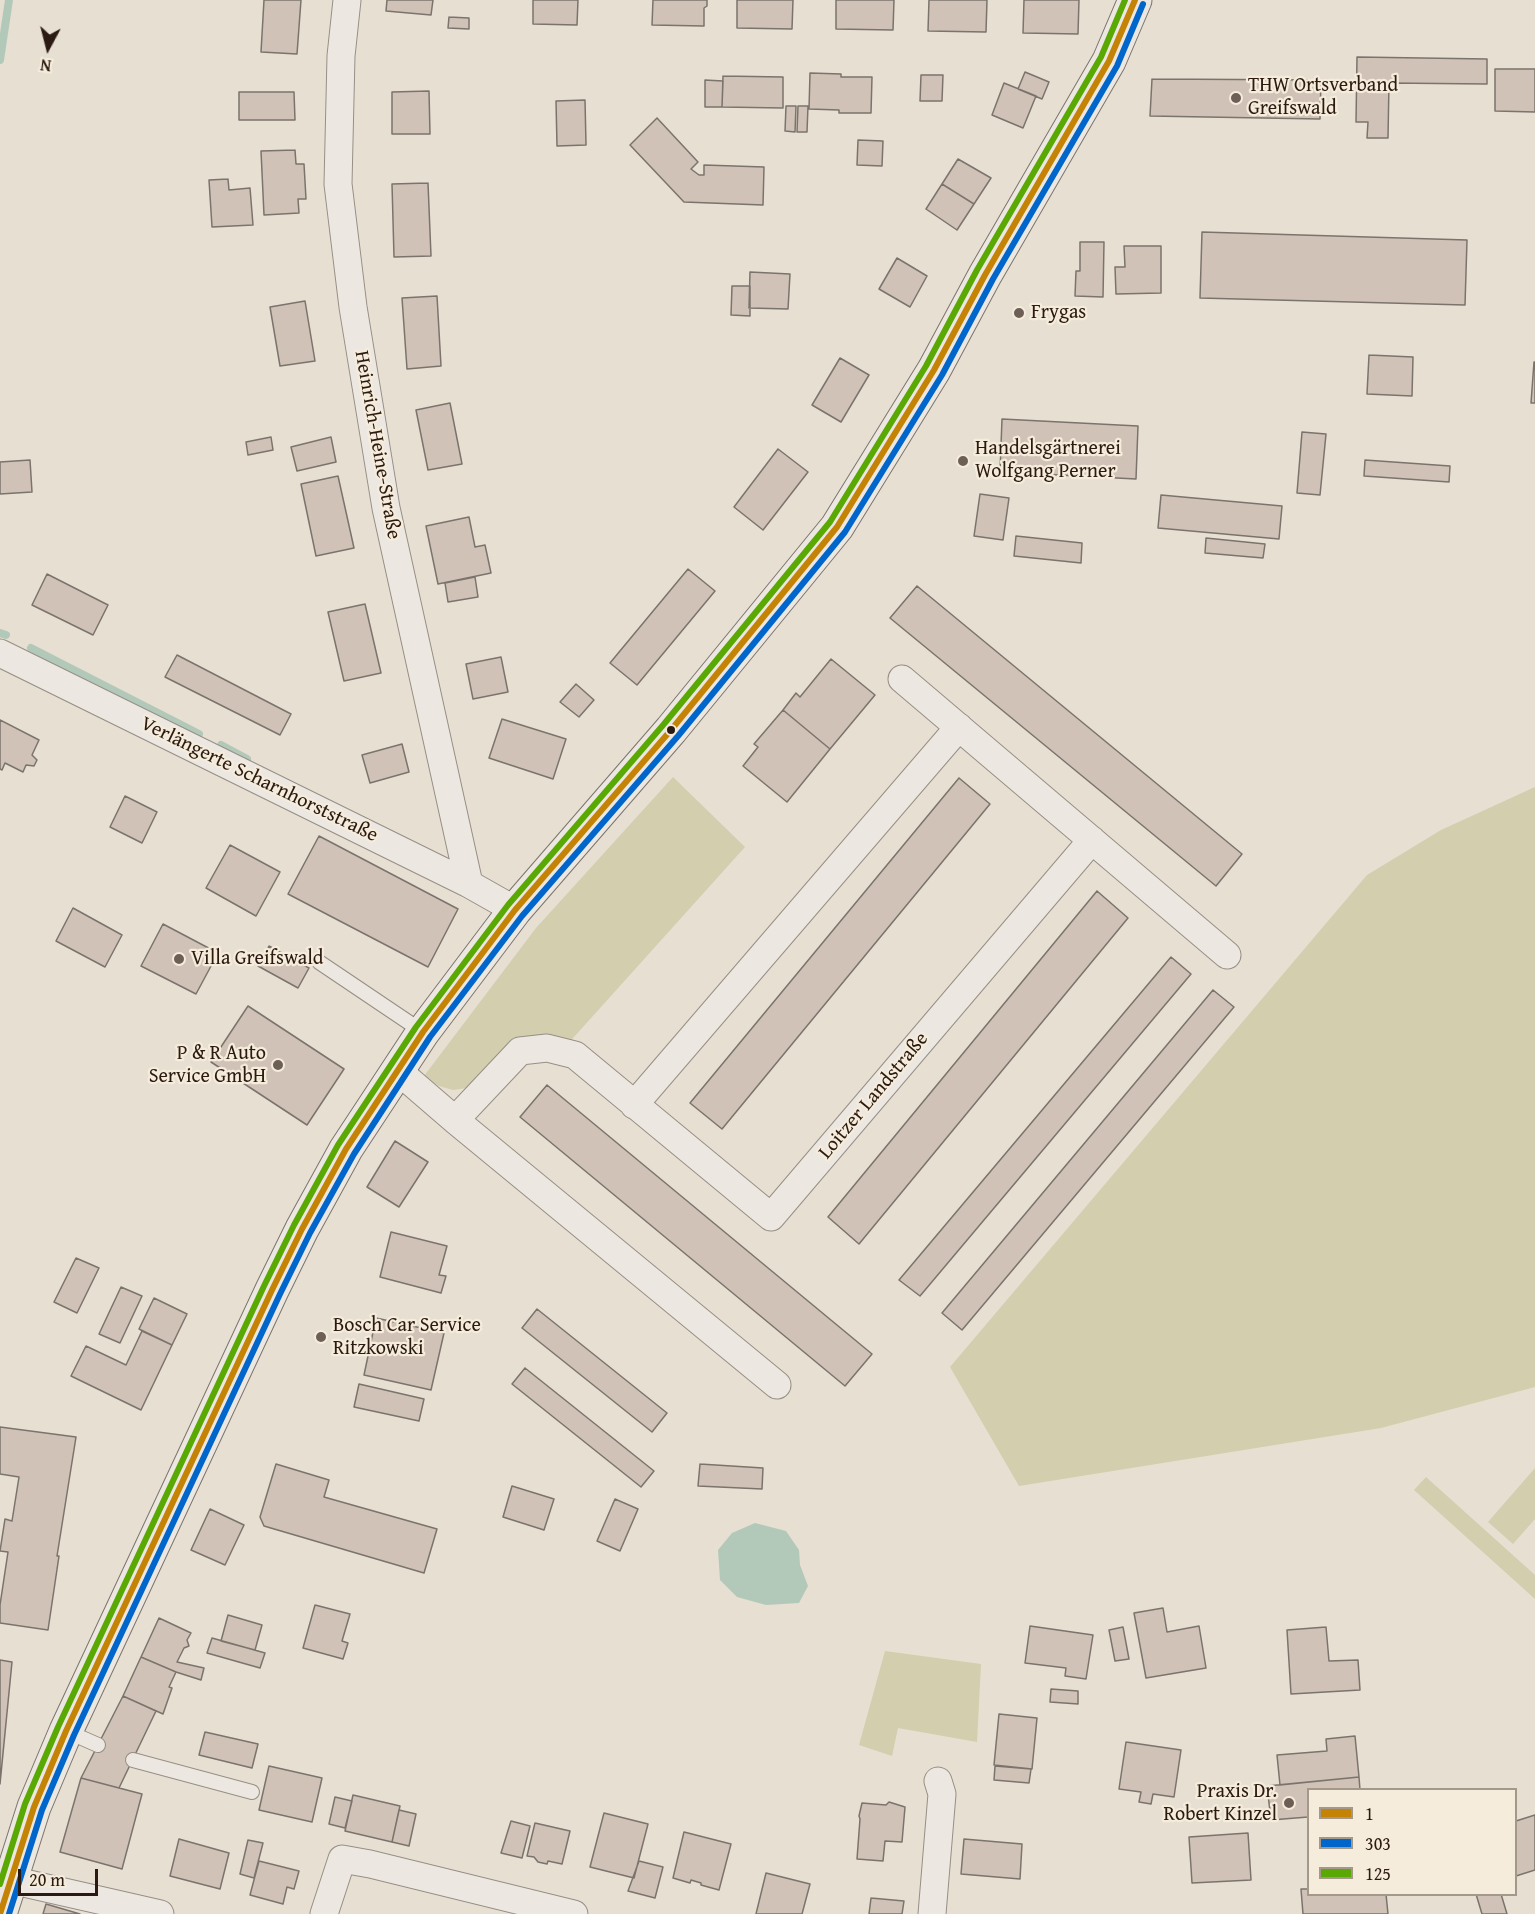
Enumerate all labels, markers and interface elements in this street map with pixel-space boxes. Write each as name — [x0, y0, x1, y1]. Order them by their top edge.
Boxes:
north arrow — [18, 18, 78, 78]
text: N — [39, 53, 53, 78]
place label: THW Ortsverband Greifswald — [1248, 74, 1398, 121]
marker: THW Ortsverband Greifswald — [1229, 91, 1243, 105]
place label: Frygas — [1031, 301, 1086, 325]
marker: Frygas — [1012, 306, 1026, 320]
street label: Heinrich-Heine-Straße — [349, 349, 405, 541]
place label: Handelsgärtnerei Wolfgang Perner — [975, 437, 1121, 484]
marker: Handelsgärtnerei Wolfgang Perner — [956, 454, 970, 468]
street label: Verlängerte Scharnhorststraße — [136, 712, 382, 848]
unlabelled marker — [665, 724, 677, 736]
place label: Villa Greifswald — [191, 947, 324, 971]
marker: Villa Greifswald — [172, 952, 186, 966]
street label: Loitzer Landstraße — [814, 1028, 934, 1164]
place label: P & R Auto Service GmbH — [149, 1042, 266, 1089]
marker: P & R Auto Service GmbH — [271, 1058, 285, 1072]
place label: Bosch Car Service Ritzkowski — [333, 1314, 481, 1361]
marker: Bosch Car Service Ritzkowski — [314, 1330, 328, 1344]
place label: Praxis Dr. Robert Kinzel — [1163, 1780, 1277, 1827]
legend — [1307, 1788, 1517, 1896]
marker: Praxis Dr. Robert Kinzel — [1282, 1796, 1296, 1810]
text: 1 — [1365, 1800, 1374, 1827]
text: 303 — [1365, 1830, 1391, 1857]
scale bar — [21, 1857, 100, 1895]
text: 125 — [1365, 1860, 1391, 1887]
text: 20 m — [29, 1866, 65, 1893]

